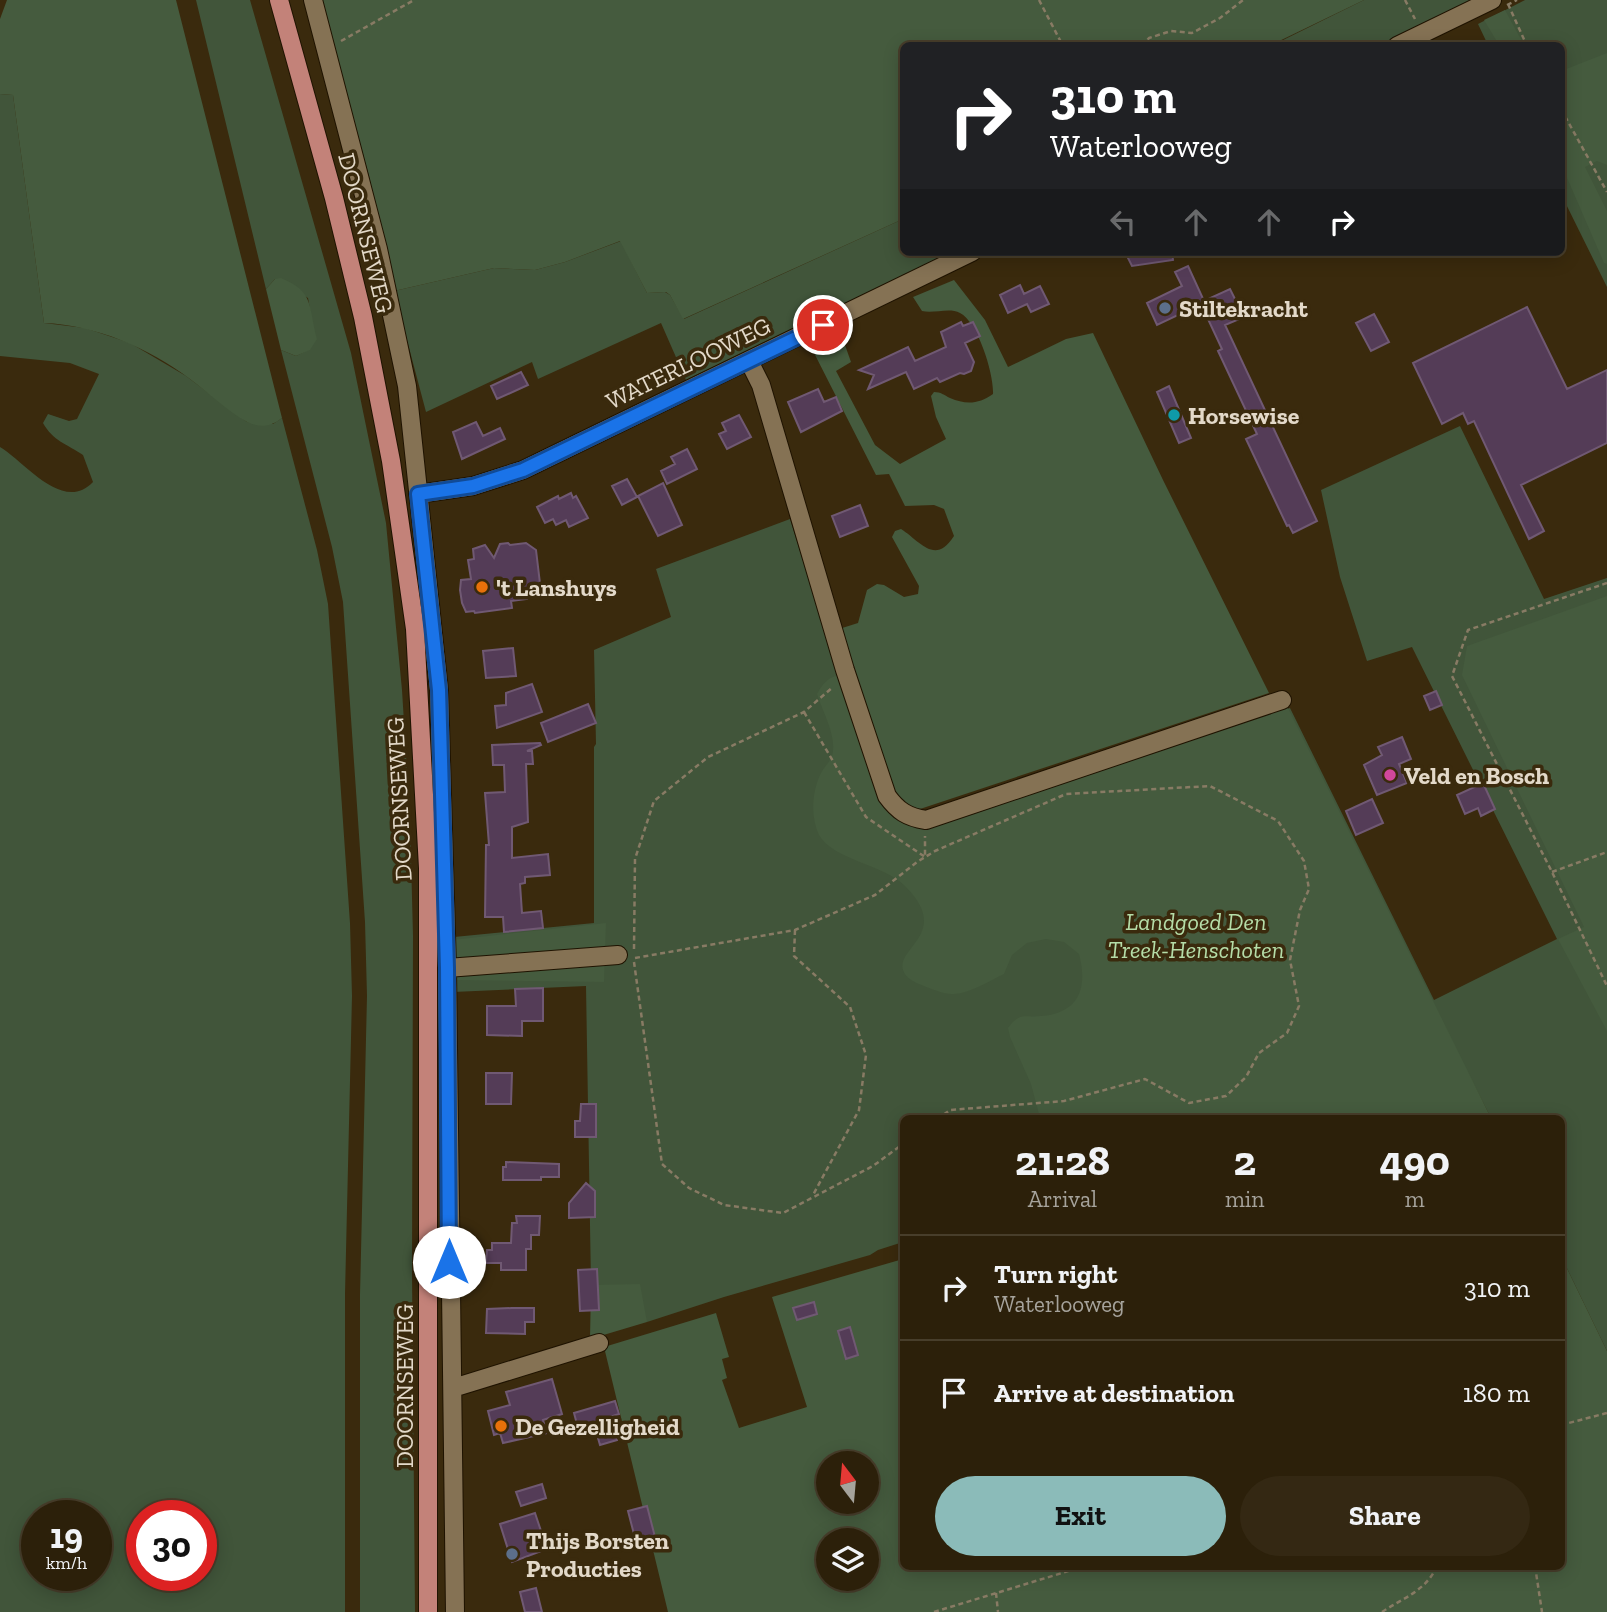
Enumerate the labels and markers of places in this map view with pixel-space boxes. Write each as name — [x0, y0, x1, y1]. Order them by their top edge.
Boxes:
place label: Stiltekracht — [1179, 294, 1308, 323]
pin — [793, 295, 853, 355]
marker: Stiltekracht — [1157, 300, 1173, 316]
place label: Horsewise — [1188, 401, 1300, 430]
marker: Horsewise — [1166, 407, 1182, 423]
place label: 't Lanshuys — [496, 573, 617, 602]
marker: 't Lanshuys — [474, 579, 490, 595]
place label: Veld en Bosch — [1404, 761, 1549, 790]
marker: Veld en Bosch — [1382, 767, 1398, 783]
place label: De Gezelligheid — [515, 1412, 680, 1441]
marker: De Gezelligheid — [493, 1418, 509, 1434]
place label: Thijs Borsten Producties — [526, 1526, 669, 1583]
marker: Thijs Borsten Producties — [504, 1546, 520, 1562]

